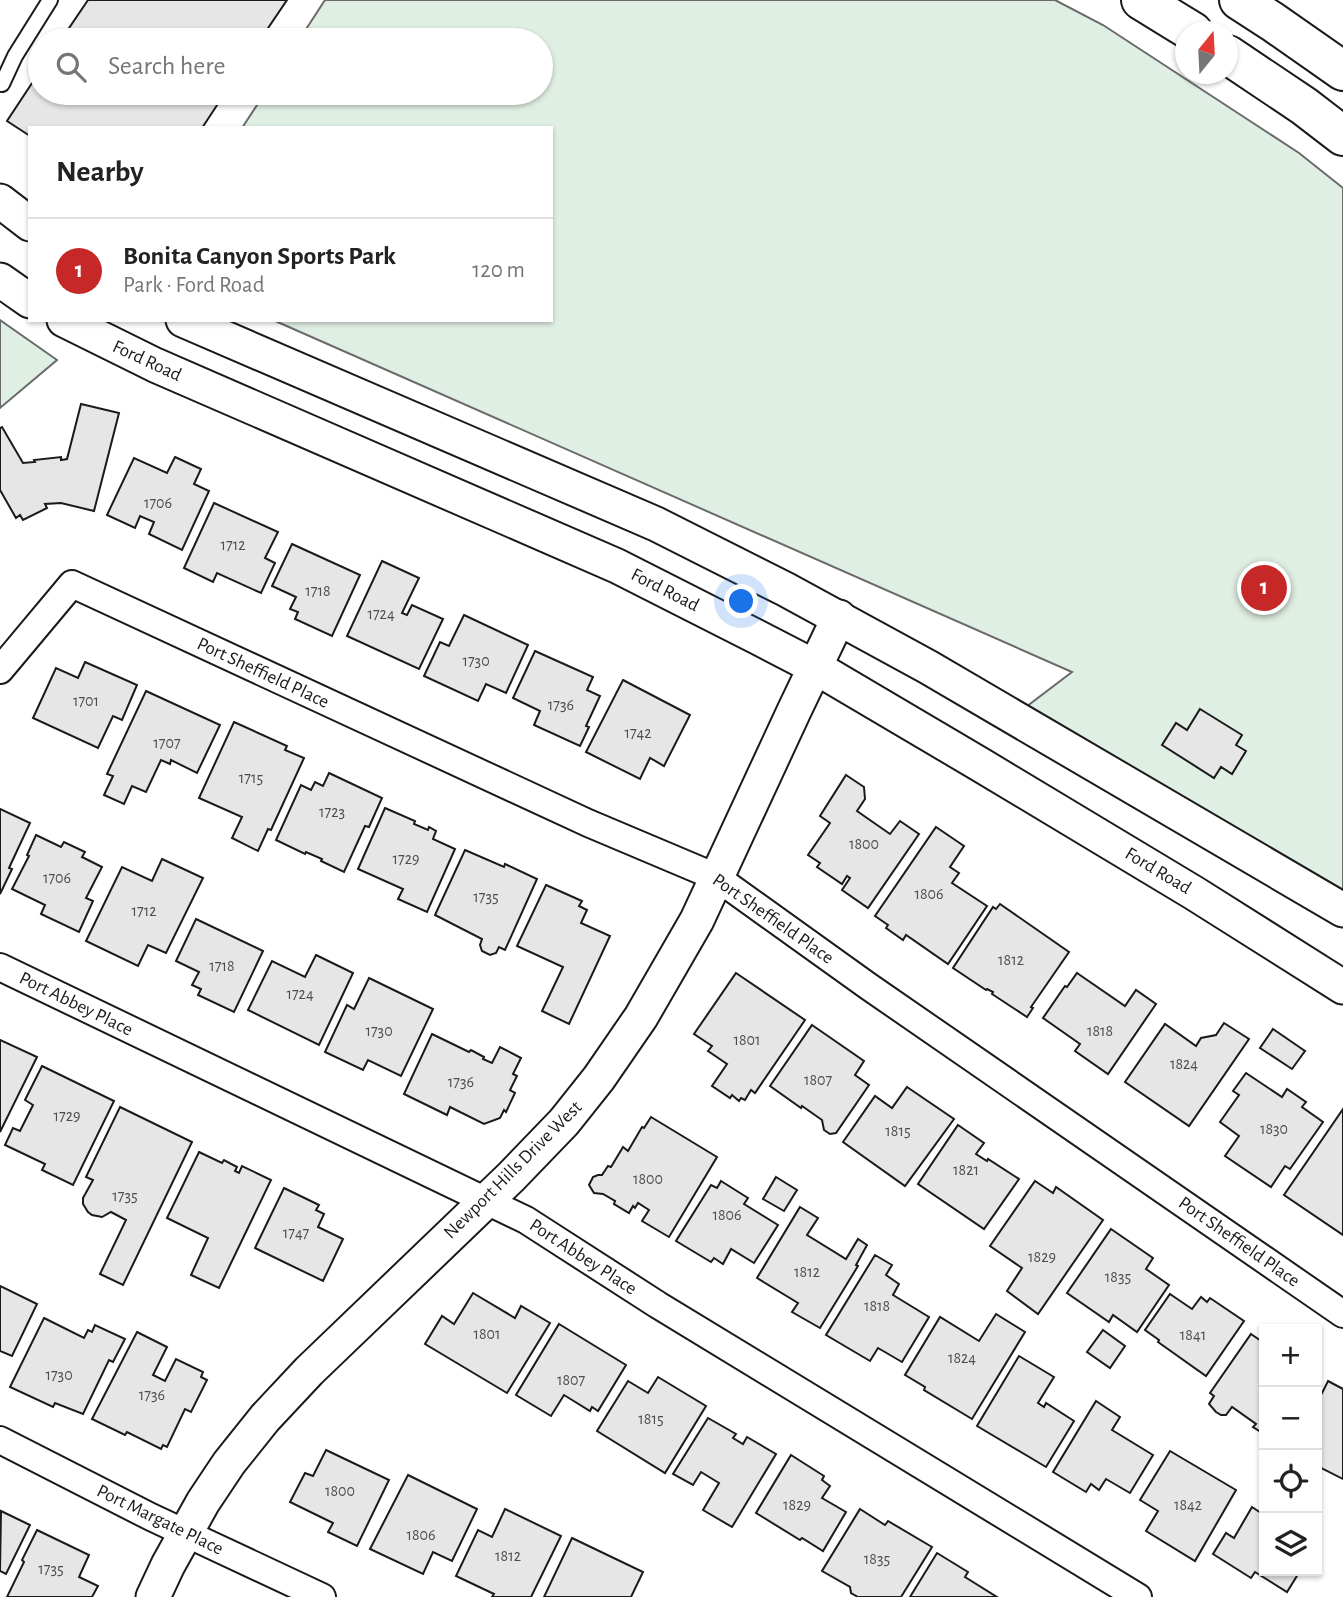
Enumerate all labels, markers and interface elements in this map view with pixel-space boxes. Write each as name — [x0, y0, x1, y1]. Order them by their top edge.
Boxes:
north arrow — [1175, 21, 1238, 84]
search box — [28, 28, 553, 105]
icon: search — [52, 48, 90, 86]
text: Search here — [108, 53, 226, 79]
text: Nearby — [56, 157, 144, 187]
text: Bonita Canyon Sports Park — [123, 243, 396, 269]
text: 1 — [75, 259, 83, 282]
text: 120 m — [472, 259, 525, 282]
text: Park · Ford Road — [123, 274, 265, 297]
street label: Ford Road — [110, 337, 185, 385]
house number: 1706 — [144, 495, 172, 511]
house number: 1712 — [221, 537, 245, 553]
pin: 1 — [1241, 562, 1287, 614]
street label: Ford Road — [628, 565, 702, 615]
house number: 1718 — [305, 583, 331, 599]
your location — [724, 584, 758, 618]
house number: 1724 — [367, 606, 395, 622]
street label: Port Sheffield Place — [194, 634, 332, 712]
house number: 1730 — [462, 653, 490, 669]
house number: 1701 — [73, 693, 99, 709]
house number: 1736 — [548, 697, 574, 713]
house number: 1742 — [624, 725, 652, 741]
house number: 1707 — [153, 735, 181, 751]
house number: 1715 — [239, 770, 263, 786]
house number: 1723 — [319, 804, 345, 820]
house number: 1800 — [849, 836, 879, 852]
street label: Ford Road — [1122, 844, 1195, 898]
house number: 1729 — [393, 851, 419, 867]
house number: 1706 — [43, 870, 71, 886]
street label: Port Sheffield Place — [709, 870, 837, 968]
house number: 1806 — [914, 886, 944, 902]
house number: 1735 — [473, 889, 499, 905]
house number: 1712 — [132, 903, 156, 919]
house number: 1812 — [998, 952, 1024, 968]
house number: 1718 — [209, 958, 235, 974]
street label: Port Abbey Place — [16, 968, 136, 1040]
house number: 1724 — [286, 986, 314, 1002]
house number: 1730 — [365, 1023, 393, 1039]
house number: 1818 — [1087, 1023, 1113, 1039]
house number: 1801 — [733, 1032, 761, 1048]
house number: 1824 — [1170, 1056, 1198, 1072]
house number: 1807 — [804, 1072, 832, 1088]
house number: 1736 — [448, 1074, 474, 1090]
street label: Newport Hills Drive West — [440, 1097, 586, 1243]
house number: 1729 — [54, 1108, 80, 1124]
house number: 1830 — [1260, 1121, 1288, 1137]
house number: 1815 — [885, 1123, 911, 1139]
house number: 1821 — [953, 1162, 979, 1178]
house number: 1800 — [633, 1171, 663, 1187]
house number: 1735 — [112, 1188, 138, 1204]
street label: Port Sheffield Place — [1175, 1193, 1303, 1291]
house number: 1806 — [712, 1207, 742, 1223]
street label: Port Abbey Place — [526, 1215, 640, 1299]
house number: 1747 — [283, 1225, 310, 1241]
house number: 1829 — [1028, 1249, 1056, 1265]
house number: 1812 — [794, 1264, 820, 1280]
house number: 1835 — [1105, 1269, 1131, 1285]
house number: 1818 — [864, 1298, 890, 1314]
map controls — [1259, 1324, 1322, 1576]
button: + — [1259, 1324, 1322, 1387]
house number: 1801 — [473, 1326, 501, 1342]
house number: 1841 — [1180, 1327, 1206, 1343]
house number: 1824 — [948, 1350, 976, 1366]
house number: 1730 — [45, 1367, 73, 1383]
house number: 1807 — [557, 1372, 585, 1388]
house number: 1736 — [139, 1387, 165, 1403]
button: − — [1259, 1387, 1322, 1450]
house number: 1815 — [638, 1411, 664, 1427]
button: locate — [1259, 1450, 1322, 1513]
street label: Port Margate Place — [94, 1481, 226, 1559]
house number: 1800 — [325, 1483, 355, 1499]
house number: 1829 — [783, 1497, 811, 1513]
house number: 1842 — [1174, 1497, 1202, 1513]
button: layers — [1259, 1513, 1322, 1576]
house number: 1806 — [406, 1527, 436, 1543]
house number: 1812 — [495, 1548, 521, 1564]
house number: 1835 — [864, 1551, 890, 1567]
house number: 1735 — [38, 1561, 64, 1577]

